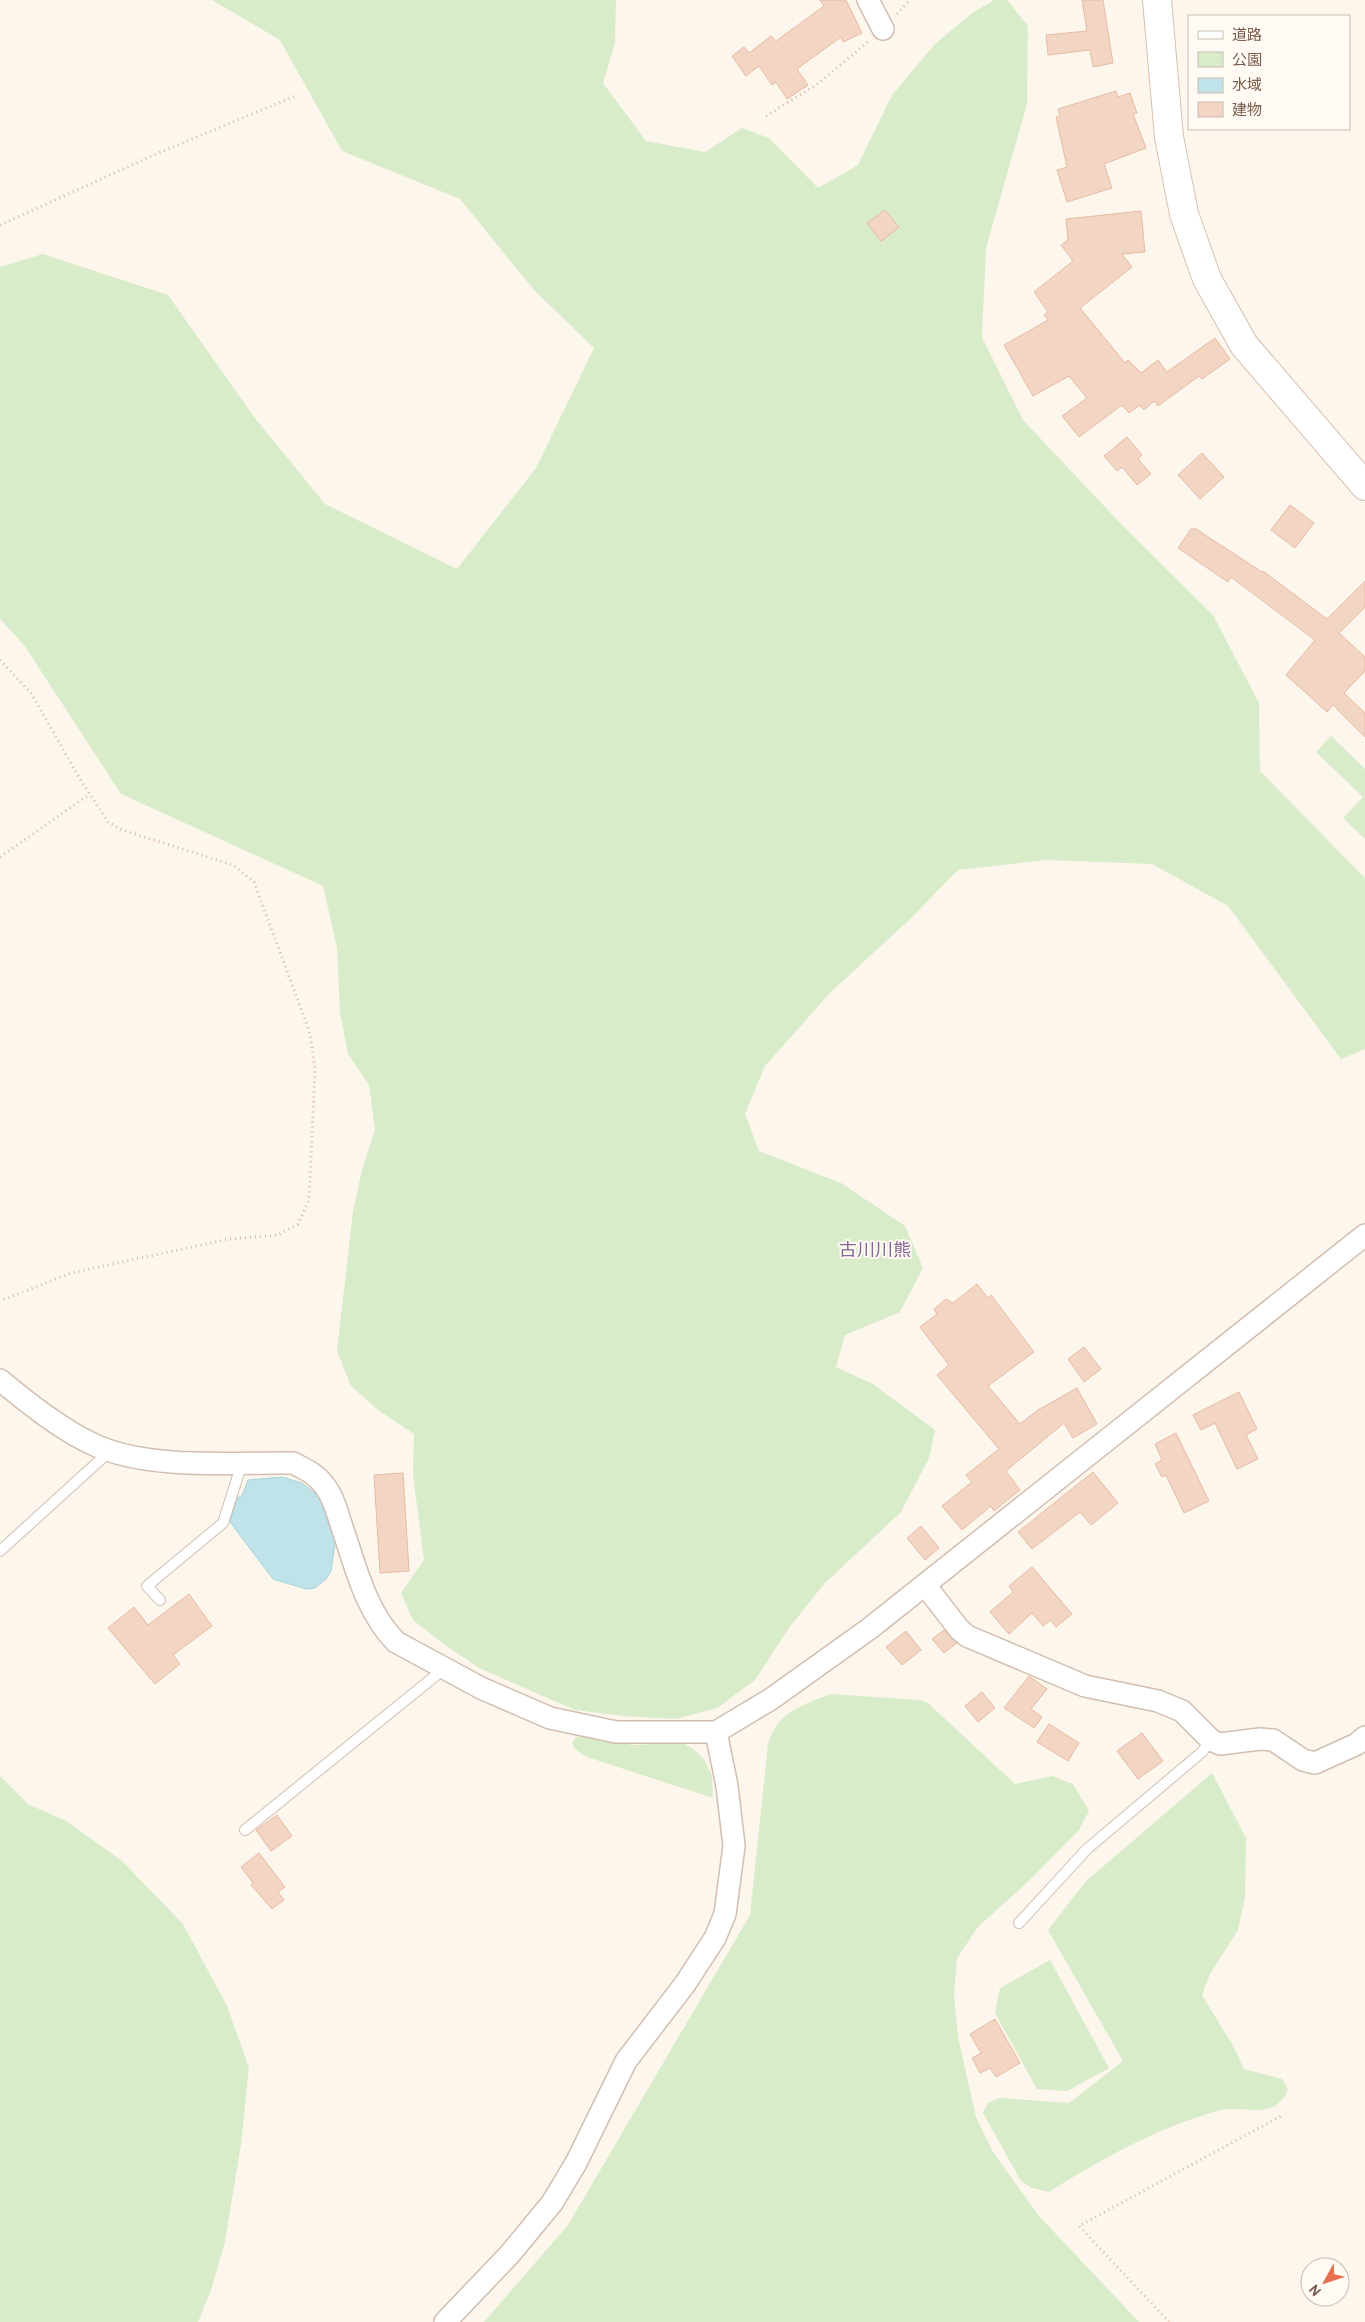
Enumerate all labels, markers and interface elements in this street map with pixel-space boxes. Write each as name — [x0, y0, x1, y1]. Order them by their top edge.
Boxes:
legend — [1188, 15, 1350, 130]
text: 道路 — [1232, 27, 1262, 46]
text: 公園 — [1232, 52, 1262, 71]
text: 水域 — [1232, 77, 1262, 96]
text: 建物 — [1232, 102, 1262, 121]
district label: 古川川熊 — [839, 1240, 911, 1263]
north arrow — [1300, 2257, 1350, 2307]
text: N — [1306, 2280, 1326, 2299]

